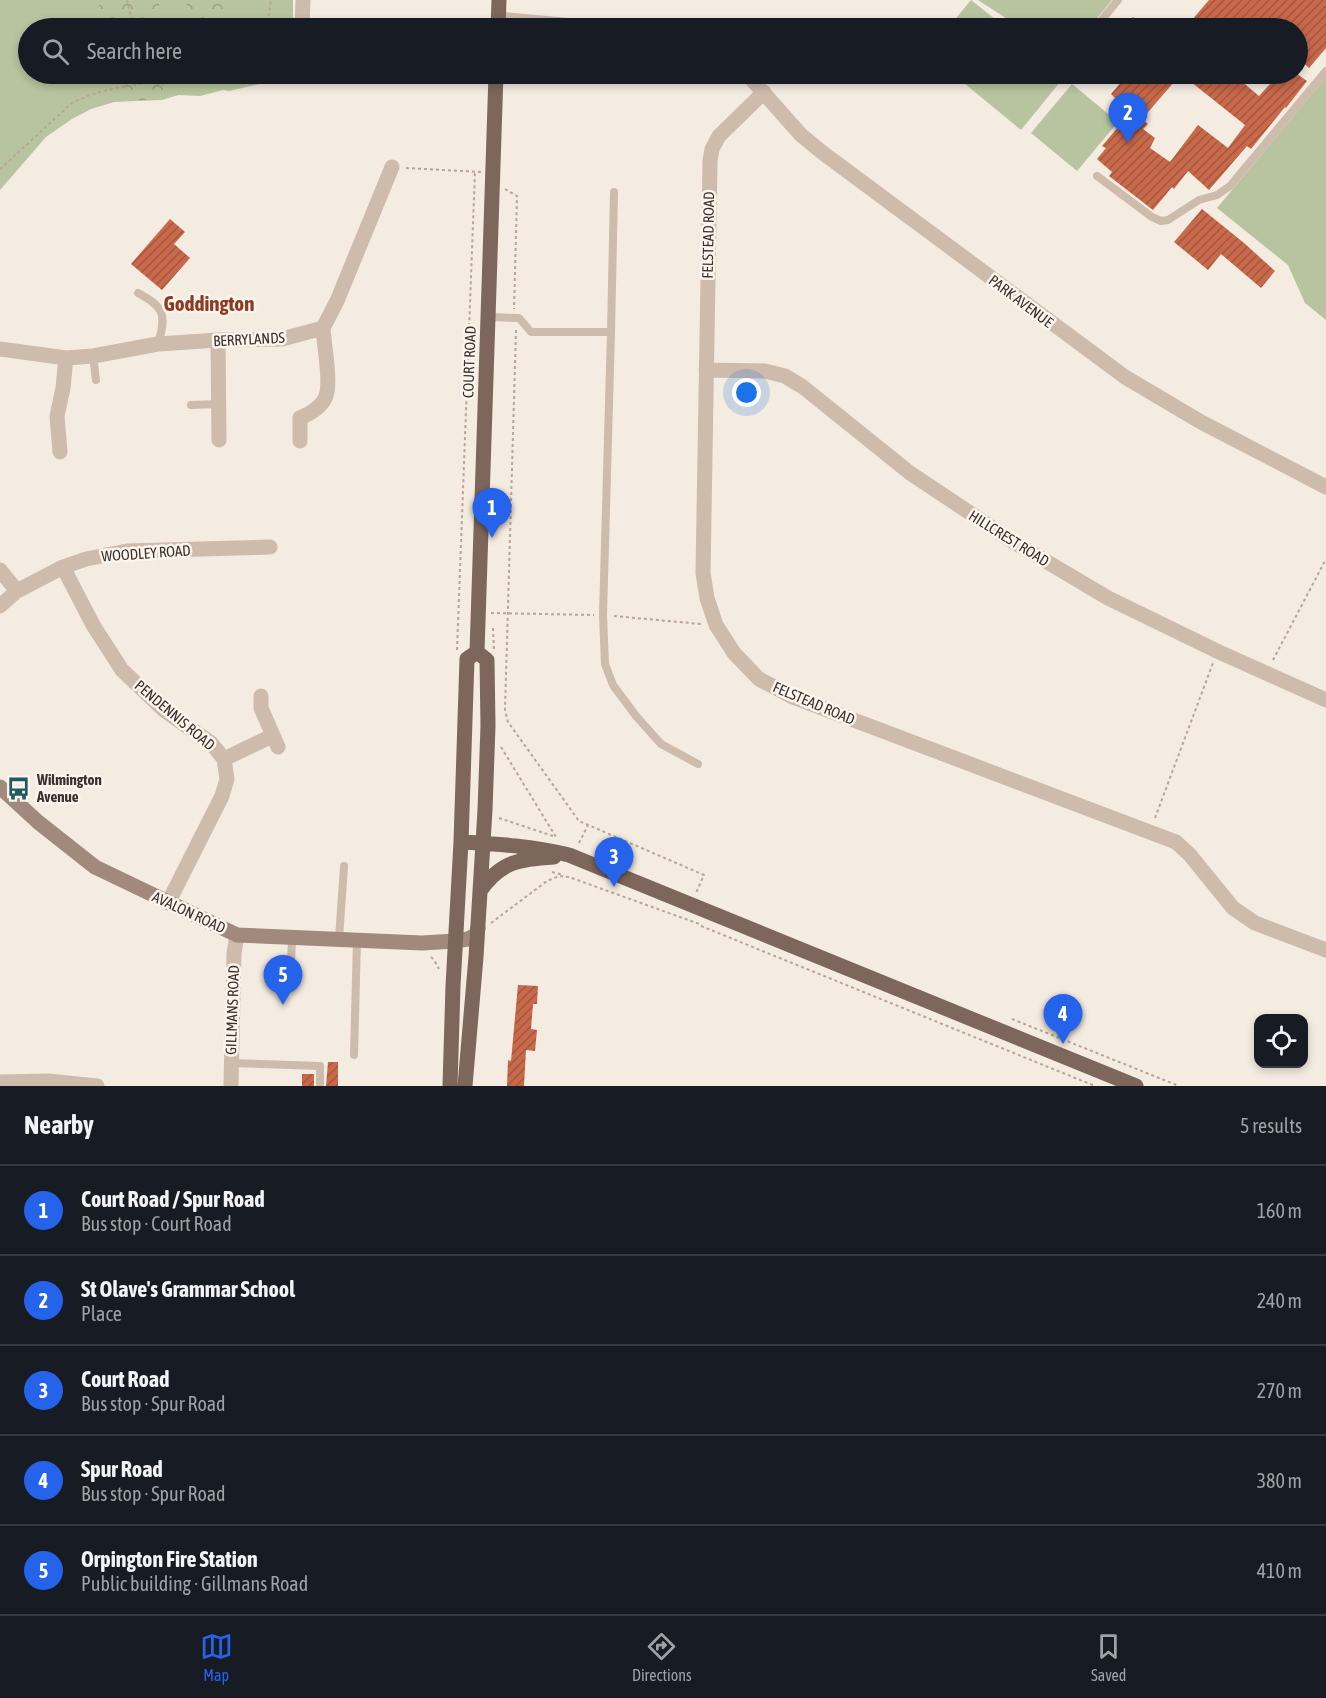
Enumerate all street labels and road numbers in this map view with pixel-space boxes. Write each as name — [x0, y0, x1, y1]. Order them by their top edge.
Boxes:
street label: FELSTEAD ROAD — [699, 191, 717, 279]
street label: PARK AVENUE — [986, 271, 1057, 331]
street label: COURT ROAD — [459, 326, 479, 398]
street label: BERRYLANDS — [213, 329, 285, 349]
street label: HILLCREST ROAD — [966, 507, 1052, 569]
street label: WOODLEY ROAD — [101, 541, 191, 565]
street label: PENDENNIS ROAD — [132, 677, 218, 753]
street label: FELSTEAD ROAD — [771, 678, 857, 728]
street label: AVALON ROAD — [150, 888, 228, 936]
street label: GILLMANS ROAD — [222, 965, 242, 1055]

